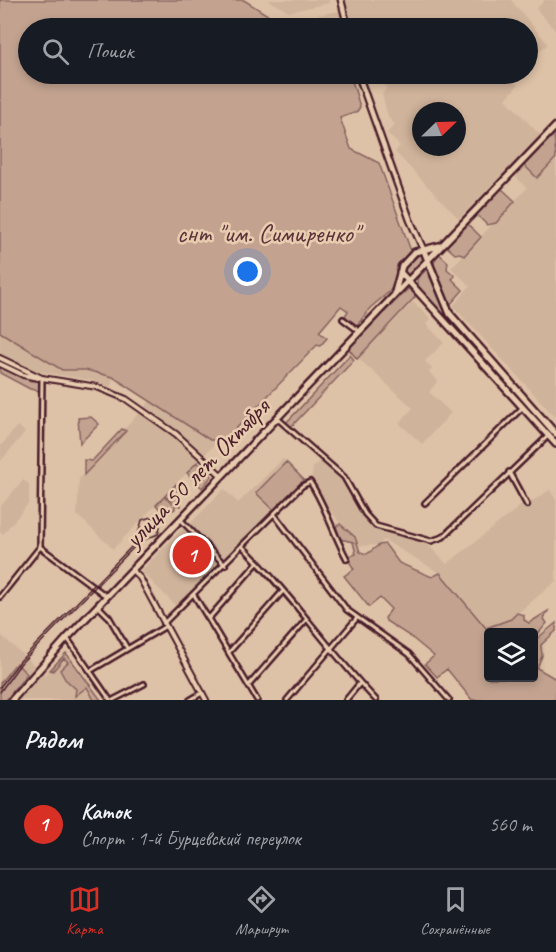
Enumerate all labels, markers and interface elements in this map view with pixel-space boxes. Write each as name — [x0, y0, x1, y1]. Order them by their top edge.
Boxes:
search box — [18, 18, 538, 84]
icon: search — [39, 35, 72, 68]
text: Поиск — [87, 37, 133, 65]
north arrow — [412, 102, 466, 156]
park label: снт "им. Симиренко" — [177, 217, 364, 250]
your location — [233, 257, 262, 286]
street label: улица 50 лет Октября — [116, 390, 278, 556]
pin: 1 — [172, 532, 212, 578]
map controls — [484, 628, 538, 682]
button: layers — [484, 628, 538, 682]
text: Рядом — [24, 723, 82, 756]
text: Каток — [81, 798, 130, 826]
text: 1 — [39, 812, 48, 837]
text: 560 m — [489, 812, 532, 837]
text: Спорт · 1-й Бурцевский переулок — [81, 826, 301, 851]
tab: Карта — [66, 883, 103, 939]
tab: Маршрут — [235, 883, 288, 939]
tab: Сохранённые — [420, 883, 490, 939]

